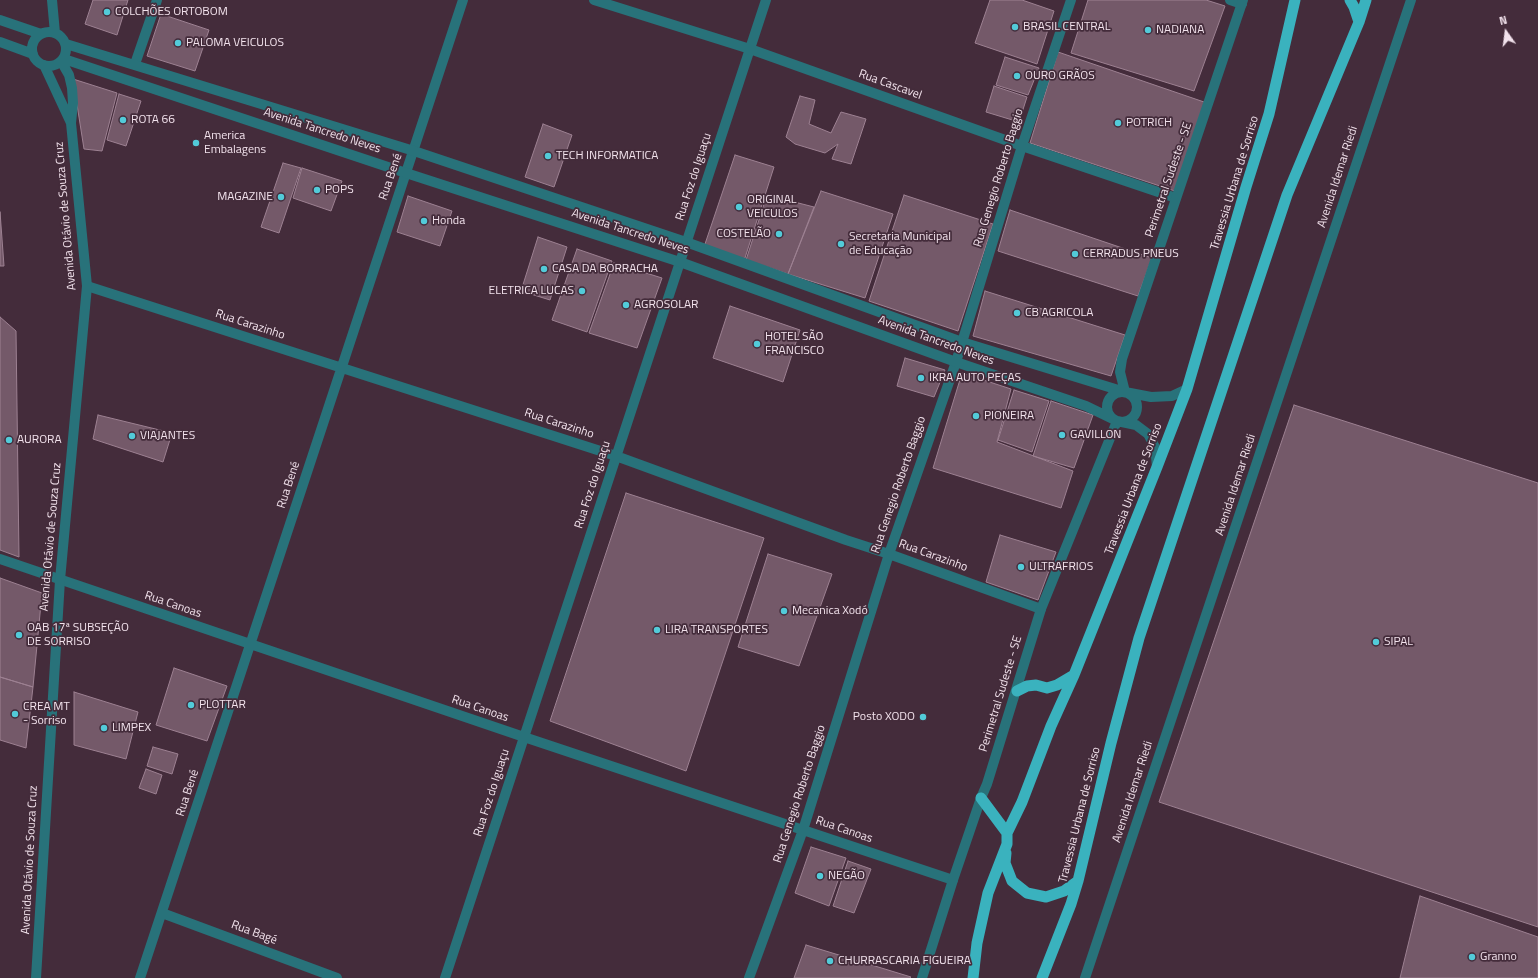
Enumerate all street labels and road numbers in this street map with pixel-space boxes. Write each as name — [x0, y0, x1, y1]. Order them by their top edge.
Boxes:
street label: Rua Cascavel — [856, 67, 924, 103]
street label: Avenida Tancredo Neves — [262, 105, 382, 157]
street label: Rua Genegio Roberto Baggio — [971, 107, 1027, 249]
street label: Travessia Urbana de Sorriso — [1208, 114, 1262, 252]
street label: Perimetral Sudeste - SE — [1143, 121, 1195, 239]
street label: Avenida Idemar Riedi — [1315, 124, 1361, 230]
street label: Rua Foz do Iguaçu — [673, 131, 715, 223]
street label: Avenida Otávio de Souza Cruz — [52, 141, 80, 291]
street label: Rua Bené — [376, 152, 406, 202]
street label: Avenida Tancredo Neves — [570, 206, 690, 258]
street label: Rua Carazinho — [213, 307, 287, 343]
street label: Avenida Tancredo Neves — [876, 313, 996, 369]
street label: Rua Carazinho — [522, 406, 596, 442]
street label: Rua Genegio Roberto Baggio — [869, 415, 929, 555]
street label: Travessia Urbana de Sorriso — [1102, 421, 1166, 557]
street label: Avenida Idemar Riedi — [1213, 432, 1259, 538]
street label: Rua Foz do Iguaçu — [572, 439, 614, 531]
street label: Rua Bené — [275, 460, 303, 510]
street label: Avenida Otávio de Souza Cruz — [37, 462, 65, 612]
street label: Rua Carazinho — [897, 537, 969, 575]
street label: Rua Canoas — [143, 589, 203, 621]
street label: Perimetral Sudeste - SE — [976, 634, 1026, 754]
street label: Rua Canoas — [450, 693, 510, 725]
street label: Rua Genegio Roberto Baggio — [771, 723, 829, 865]
street label: Avenida Idemar Riedi — [1110, 739, 1156, 845]
street label: Travessia Urbana de Sorriso — [1056, 746, 1104, 884]
street label: Rua Foz do Iguaçu — [471, 747, 513, 839]
street label: Rua Bené — [174, 768, 202, 818]
street label: Avenida Otávio de Souza Cruz — [19, 785, 41, 935]
street label: Rua Canoas — [814, 814, 874, 846]
street label: Rua Bagé — [229, 918, 279, 948]

